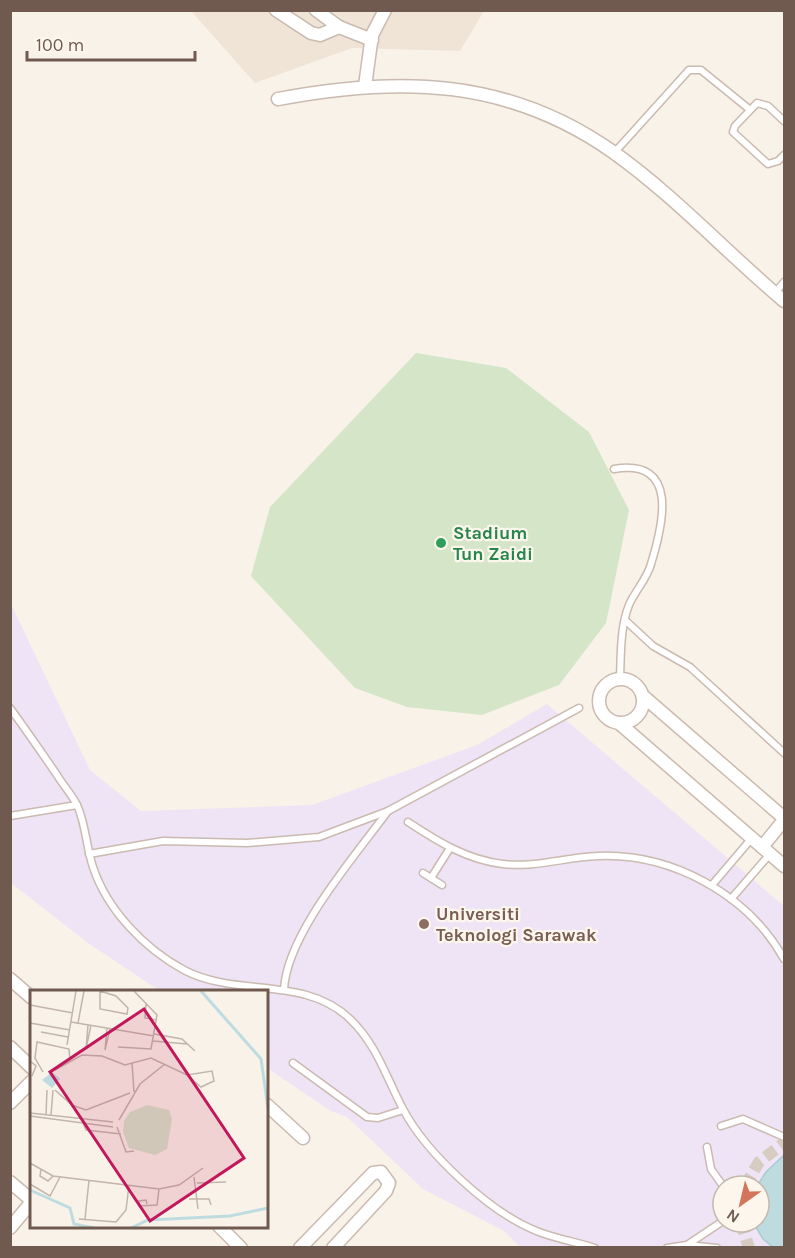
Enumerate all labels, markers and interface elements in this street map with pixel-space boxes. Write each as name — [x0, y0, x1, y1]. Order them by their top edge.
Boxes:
scale bar — [27, 24, 195, 62]
text: 100 m — [36, 34, 84, 56]
place label: Stadium Tun Zaidi — [453, 522, 533, 565]
marker: Stadium Tun Zaidi — [434, 536, 448, 550]
place label: Universiti Teknologi Sarawak — [436, 903, 597, 946]
marker: Universiti Teknologi Sarawak — [417, 917, 431, 931]
inset map — [30, 990, 268, 1228]
north arrow — [711, 1174, 771, 1234]
text: N — [723, 1205, 743, 1227]

